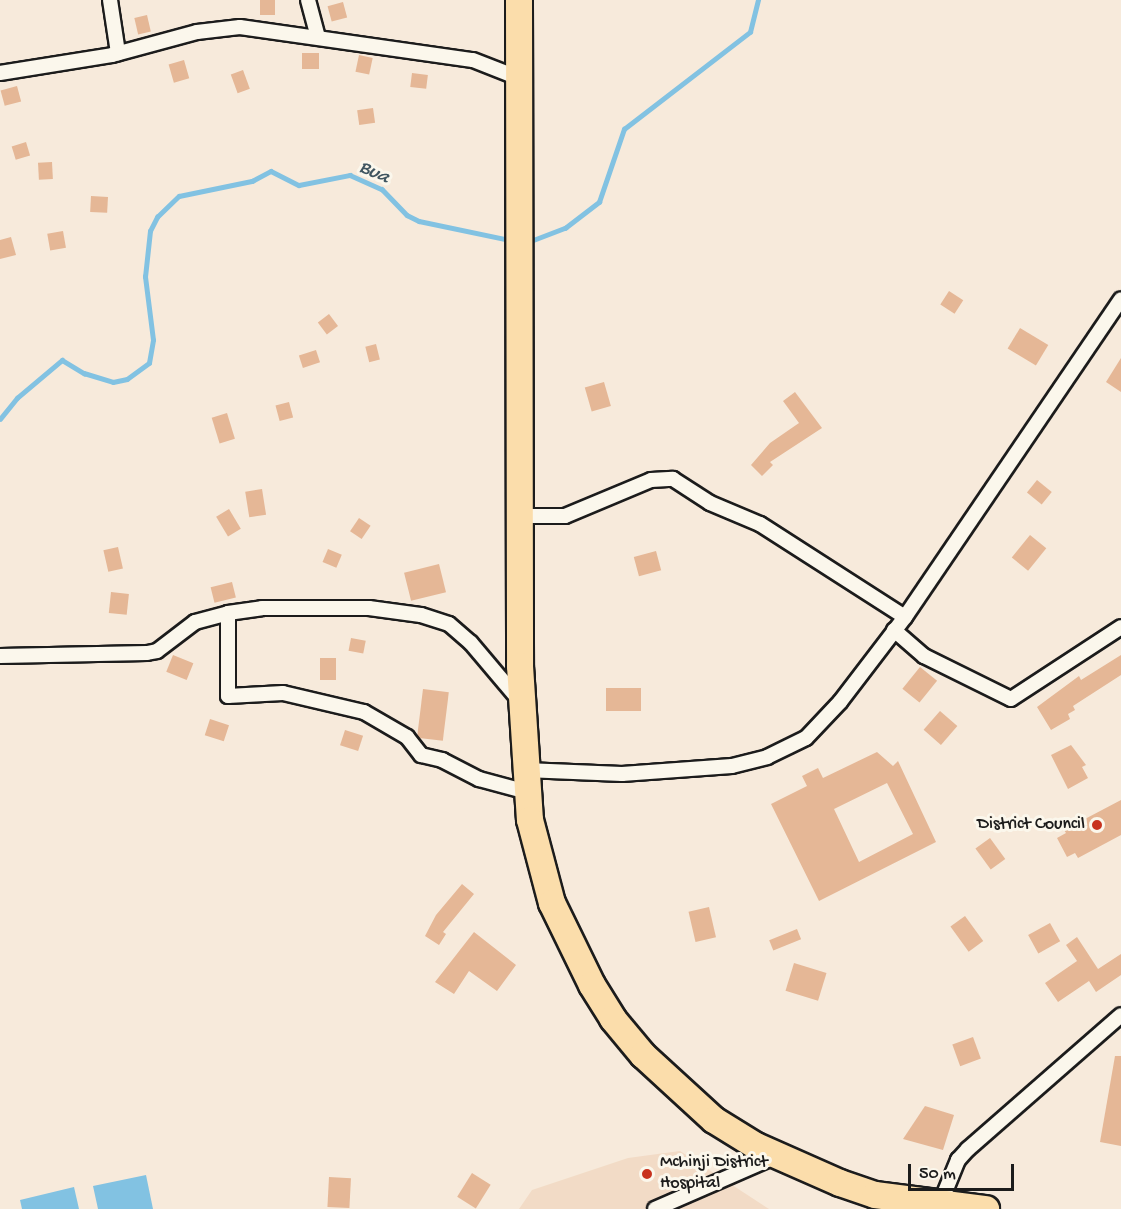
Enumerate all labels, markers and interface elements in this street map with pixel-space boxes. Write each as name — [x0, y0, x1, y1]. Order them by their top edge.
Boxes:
water label: Bua — [355, 156, 393, 190]
place label: District Council — [977, 814, 1085, 836]
marker: District Council — [1090, 818, 1104, 832]
scale bar — [911, 1152, 1018, 1190]
place label: Mchinji District Hospital — [660, 1153, 767, 1196]
text: 50 m — [919, 1164, 956, 1185]
marker: Mchinji District Hospital — [638, 1165, 656, 1183]

